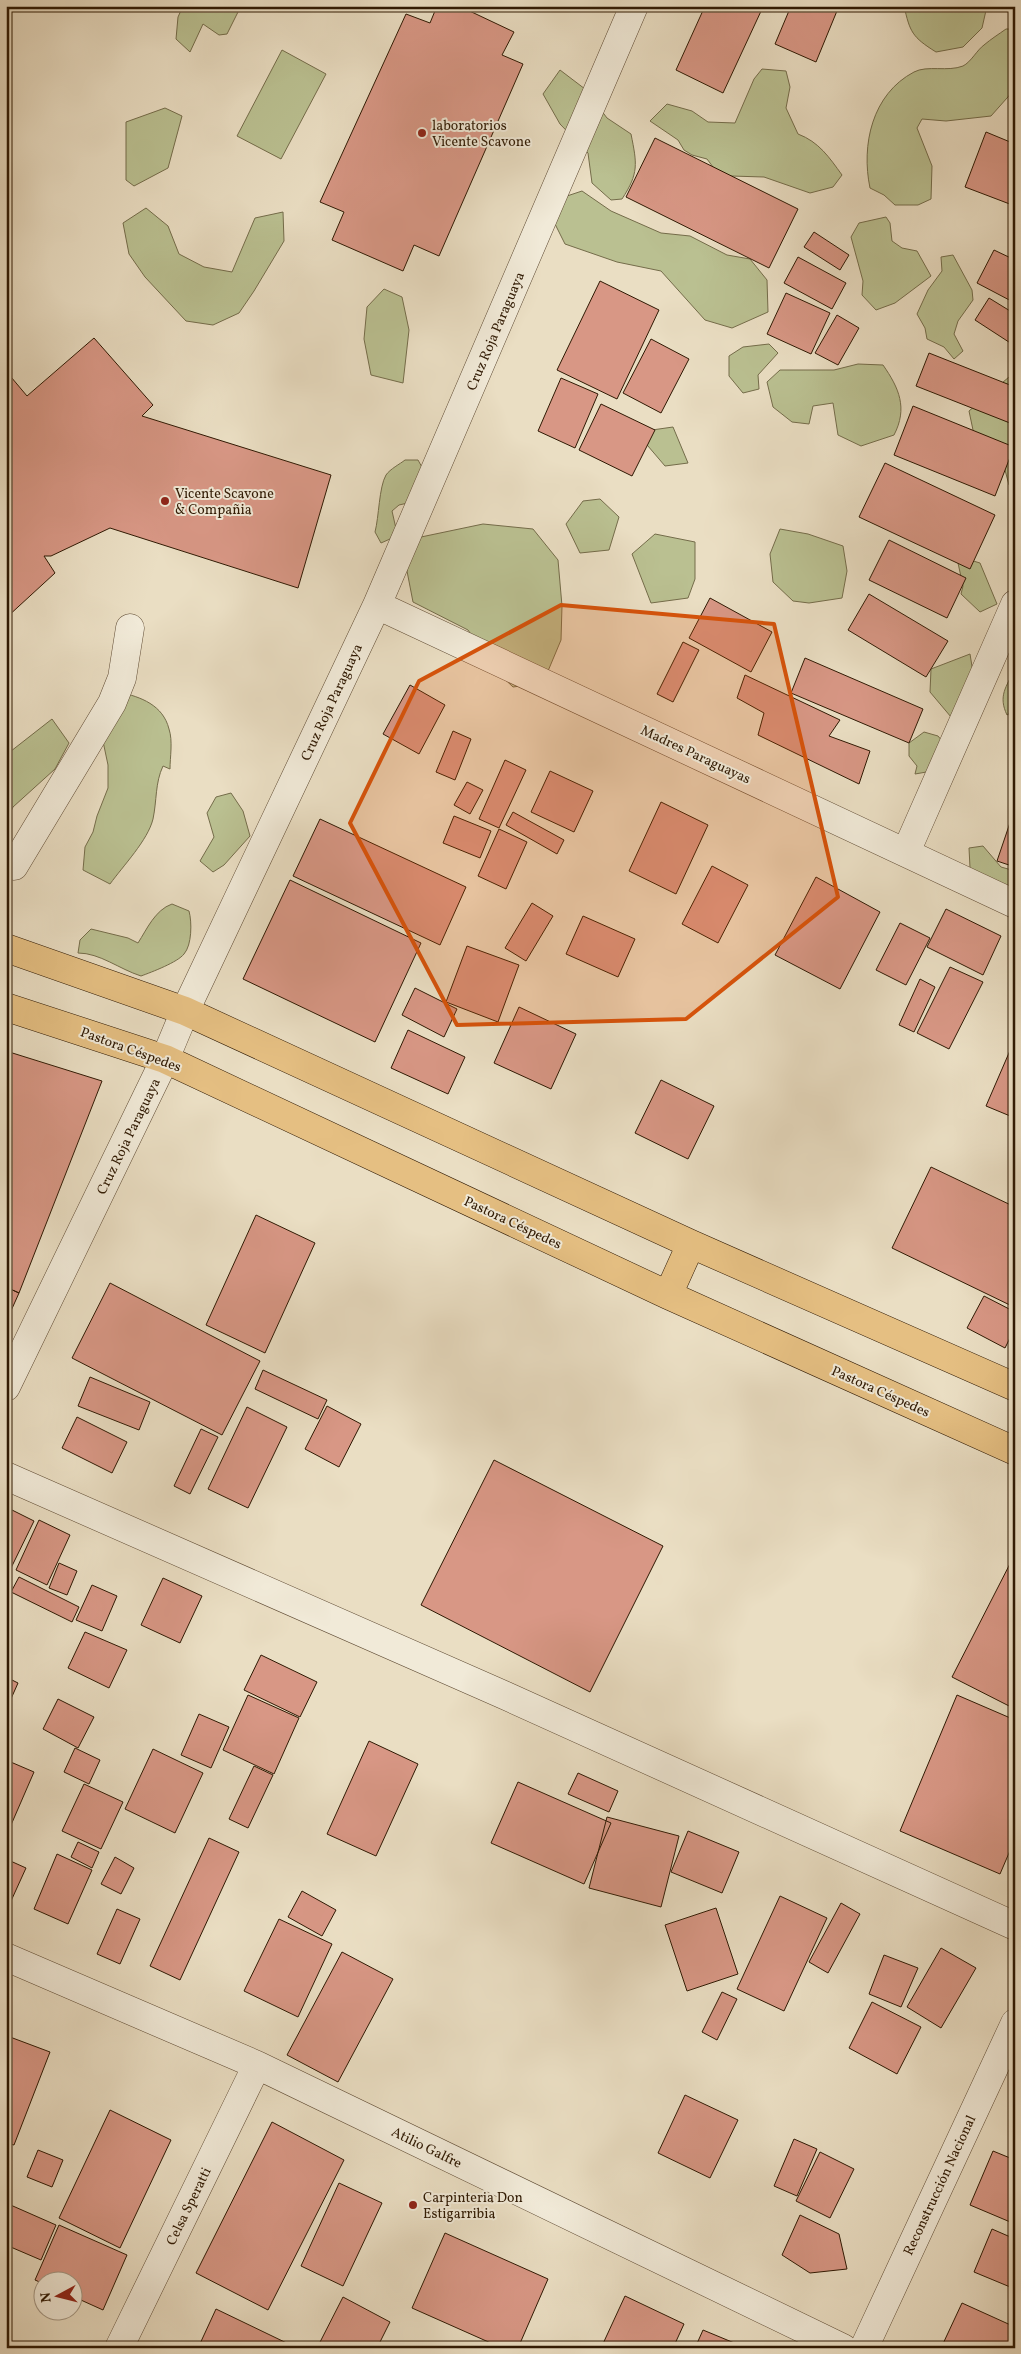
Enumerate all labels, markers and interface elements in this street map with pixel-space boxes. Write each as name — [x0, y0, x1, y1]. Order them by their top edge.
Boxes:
place label: laboratorios Vicente Scavone — [432, 117, 531, 152]
marker: laboratorios Vicente Scavone — [416, 127, 428, 139]
street label: Cruz Roja Paraguaya — [463, 269, 530, 394]
place label: Vicente Scavone & Compañia — [175, 485, 274, 520]
marker: Vicente Scavone & Compañia — [159, 495, 171, 507]
street label: Cruz Roja Paraguaya — [297, 641, 368, 764]
street label: Madres Paraguayas — [637, 722, 753, 789]
street label: Pastora Céspedes — [77, 1023, 184, 1077]
street label: Cruz Roja Paraguaya — [93, 1075, 166, 1198]
street label: Pastora Céspedes — [460, 1192, 564, 1254]
street label: Pastora Céspedes — [828, 1362, 933, 1423]
street label: Reconstrucción Nacional — [899, 2112, 981, 2259]
street label: Atilio Galfre — [388, 2123, 465, 2174]
street label: Celsa Speratti — [162, 2164, 216, 2249]
place label: Carpinteria Don Estigarribia — [423, 2189, 523, 2224]
marker: Carpinteria Don Estigarribia — [407, 2199, 419, 2211]
north arrow — [32, 2272, 82, 2322]
text: N — [37, 2291, 57, 2304]

